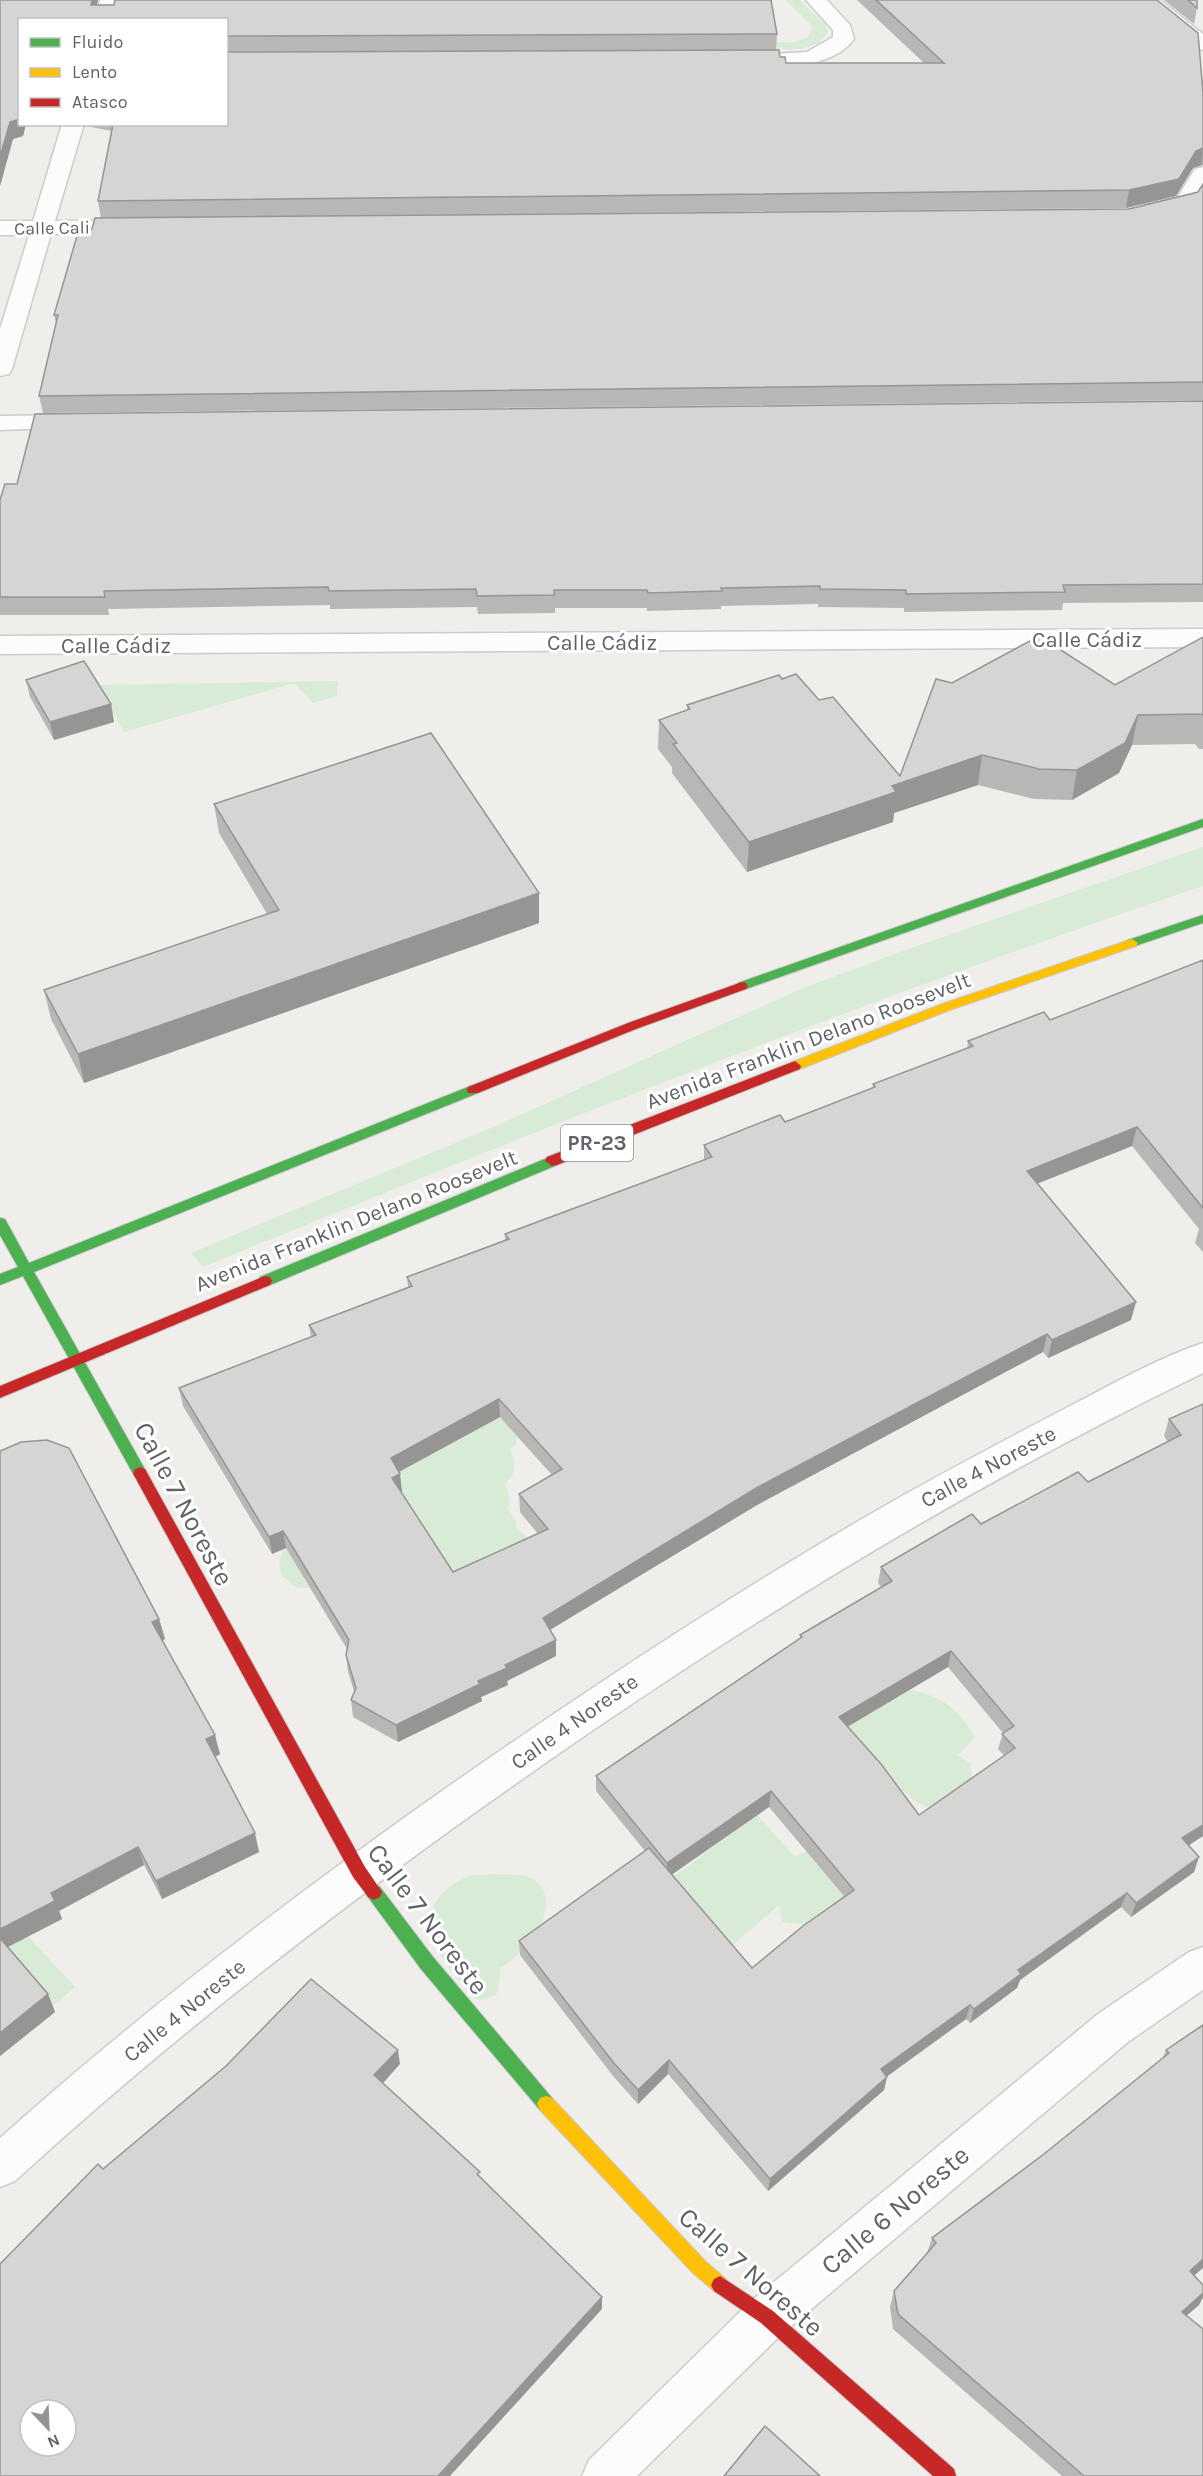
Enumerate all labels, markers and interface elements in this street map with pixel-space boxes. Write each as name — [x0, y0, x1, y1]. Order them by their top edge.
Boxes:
legend — [18, 18, 228, 126]
text: Fluido — [72, 31, 123, 53]
text: Lento — [72, 61, 117, 83]
text: Atasco — [72, 91, 128, 113]
street label: Calle Cali — [14, 216, 90, 240]
street label: Calle Cádiz — [1032, 627, 1142, 653]
street label: Calle Cádiz — [547, 630, 657, 656]
street label: Calle Cádiz — [61, 633, 171, 659]
street label: Avenida Franklin Delano Roosevelt — [643, 967, 974, 1115]
road number: PR-23 — [561, 1125, 633, 1161]
street label: Avenida Franklin Delano Roosevelt — [192, 1144, 521, 1298]
street label: Calle 7 Noreste — [127, 1417, 241, 1591]
street label: Calle 4 Noreste — [916, 1420, 1061, 1513]
street label: Calle 4 Noreste — [506, 1668, 643, 1775]
street label: Calle 7 Noreste — [361, 1837, 495, 2001]
street label: Calle 4 Noreste — [118, 1954, 251, 2068]
street label: Calle 6 Noreste — [814, 2139, 976, 2281]
street label: Calle 7 Noreste — [672, 2201, 830, 2343]
north arrow — [18, 2398, 78, 2458]
text: N — [45, 2430, 63, 2452]

